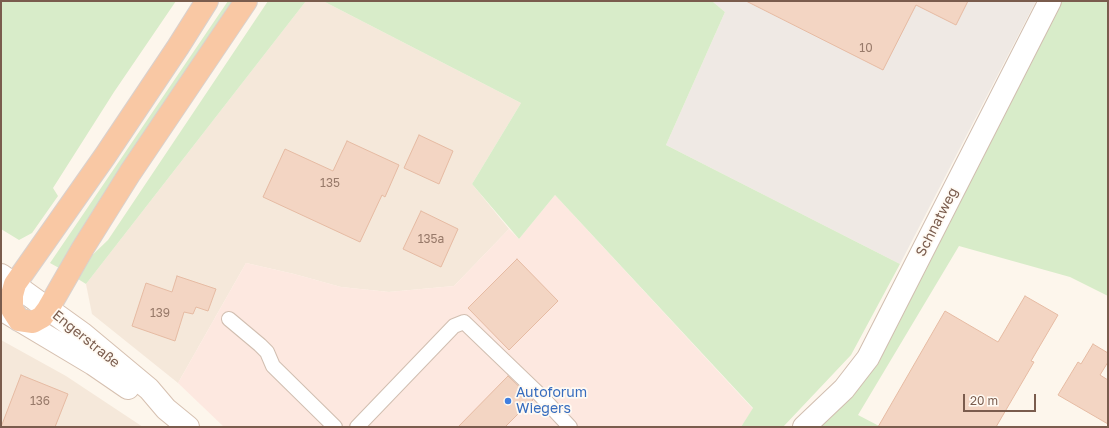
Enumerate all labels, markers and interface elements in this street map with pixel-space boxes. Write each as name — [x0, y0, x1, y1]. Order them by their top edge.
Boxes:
house number: 10 — [859, 41, 873, 55]
house number: 135 — [320, 176, 340, 190]
street label: Schnatweg — [912, 185, 962, 259]
house number: 135a — [418, 232, 444, 246]
house number: 139 — [150, 306, 170, 320]
street label: Engerstraße — [49, 307, 123, 371]
place label: Autoforum Wiegers — [516, 385, 587, 418]
scale bar — [965, 386, 1038, 412]
text: 20 m — [970, 393, 998, 408]
house number: 136 — [30, 394, 50, 408]
marker: Autoforum Wiegers — [503, 396, 513, 406]

